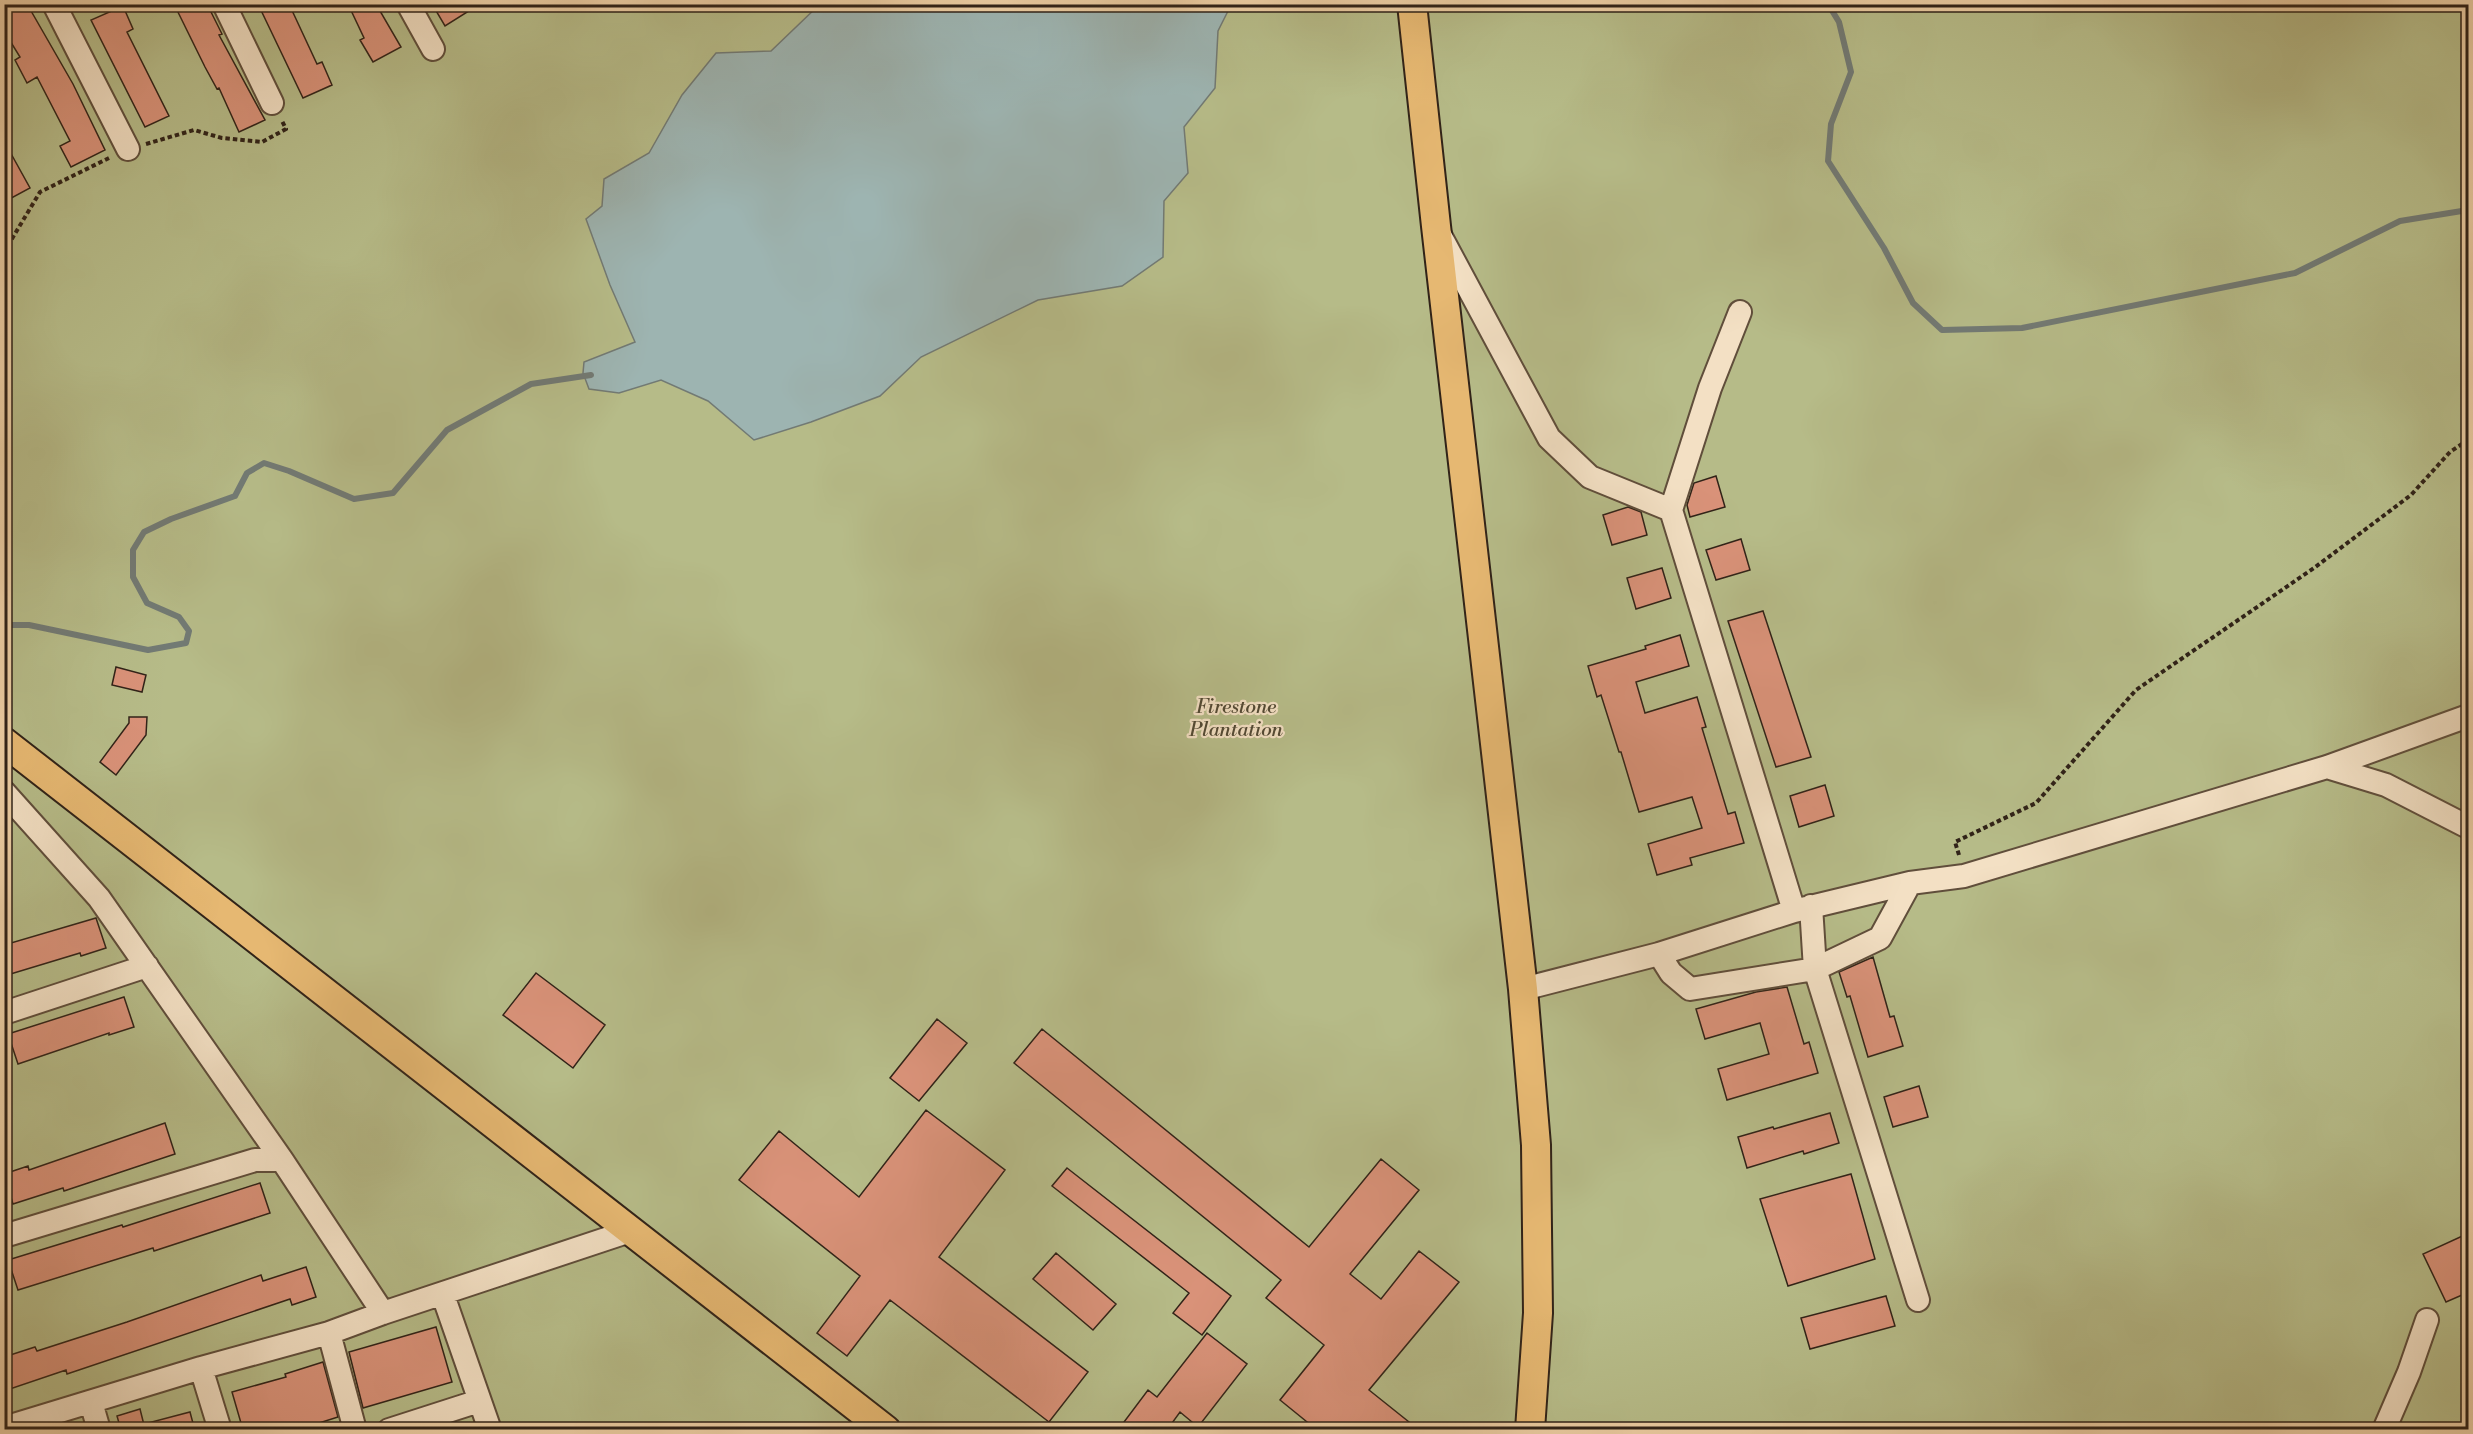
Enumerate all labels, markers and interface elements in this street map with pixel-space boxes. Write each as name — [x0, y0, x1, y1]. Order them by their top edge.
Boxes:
park label: Firestone Plantation — [1188, 695, 1284, 743]

